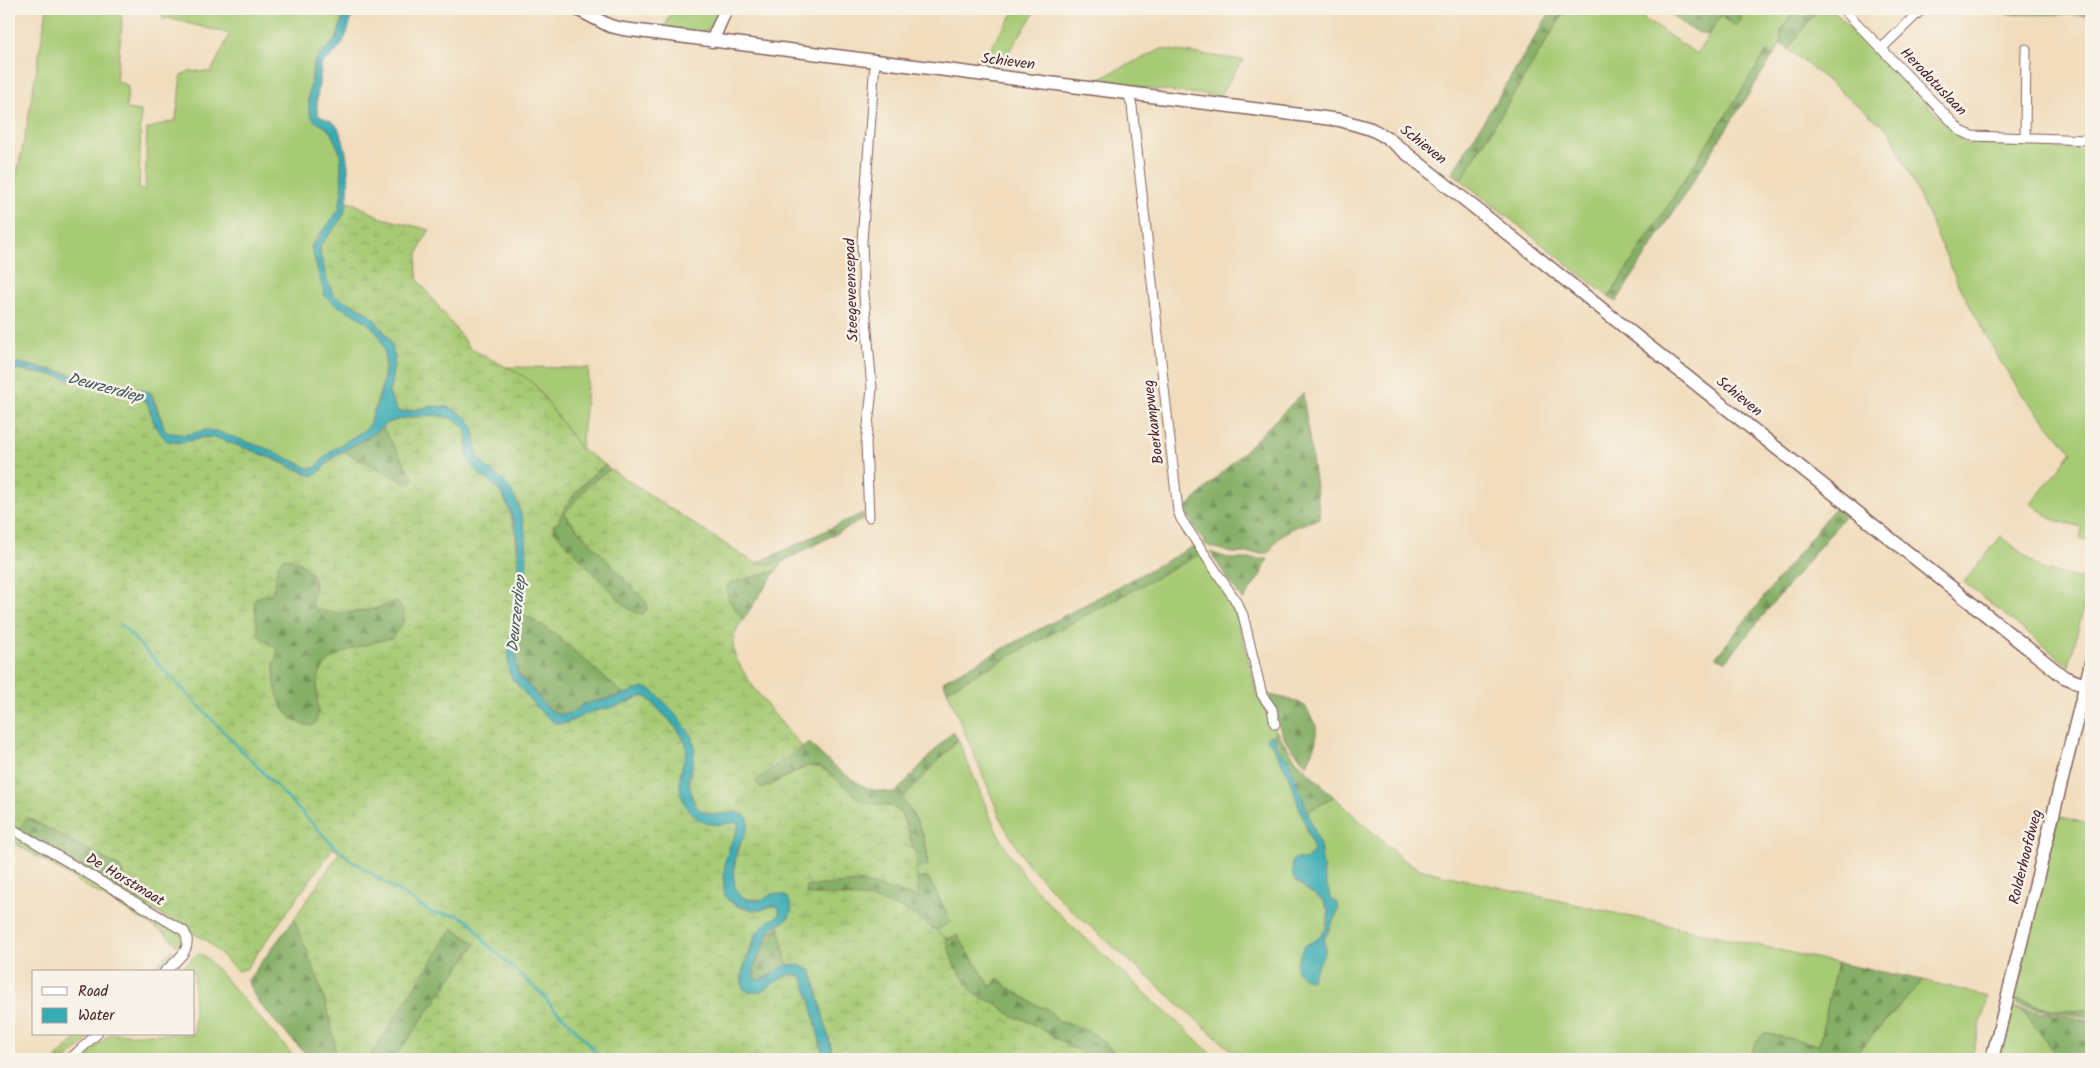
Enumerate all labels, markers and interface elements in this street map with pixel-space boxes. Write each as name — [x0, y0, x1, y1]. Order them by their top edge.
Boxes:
street label: Herodotuslaan — [1894, 42, 1972, 122]
street label: Schieven — [980, 47, 1036, 77]
street label: Schieven — [1394, 119, 1452, 171]
street label: Steegeveensepad — [838, 237, 866, 342]
water label: Deurzerdiep — [65, 366, 148, 411]
street label: Schieven — [1710, 371, 1768, 423]
street label: Boerkampweg — [1137, 378, 1171, 466]
water label: Deurzerdiep — [501, 572, 534, 653]
street label: Rolderhoofdweg — [2003, 807, 2049, 907]
street label: De Horstmaat — [81, 847, 169, 913]
legend — [32, 970, 195, 1036]
text: Road — [78, 980, 109, 1004]
text: Water — [78, 1004, 115, 1028]

